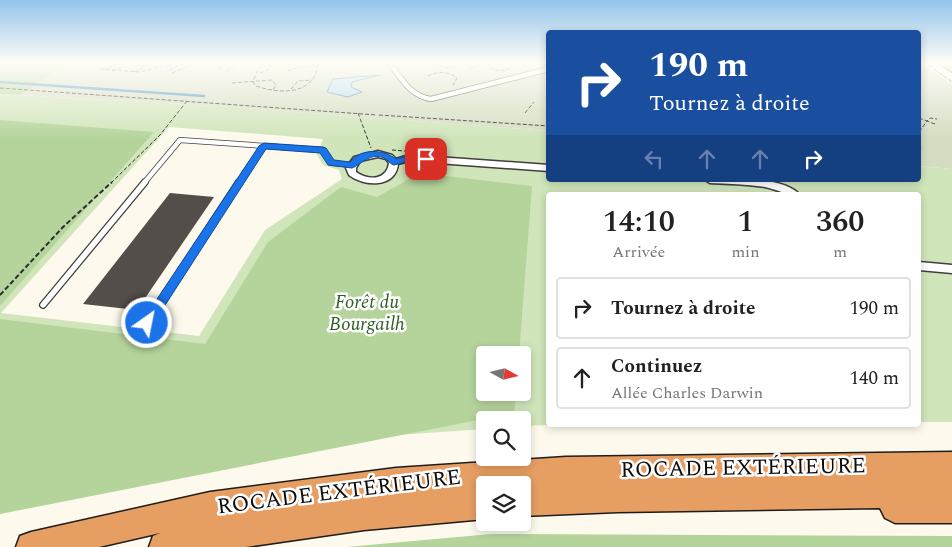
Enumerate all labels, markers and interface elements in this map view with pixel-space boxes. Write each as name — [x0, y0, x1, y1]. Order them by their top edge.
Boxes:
text: 190 m — [649, 39, 748, 92]
icon: right — [566, 50, 631, 115]
text: Tournez à droite — [649, 87, 810, 120]
pin — [405, 138, 447, 180]
icon: arrive — [412, 145, 440, 173]
icon: left — [640, 145, 668, 173]
icon: ahead — [693, 145, 721, 173]
icon: ahead — [746, 145, 774, 173]
icon: right — [799, 145, 827, 173]
text: 14:10 — [603, 199, 675, 245]
text: 1 — [737, 199, 753, 245]
text: 360 — [816, 199, 864, 245]
text: Arrivée — [612, 240, 665, 264]
text: min — [731, 240, 759, 264]
text: m — [833, 240, 847, 264]
park label: Forêt du Bourgailh — [329, 288, 405, 339]
icon: right — [568, 294, 596, 322]
text: Tournez à droite — [611, 294, 755, 323]
text: 190 m — [849, 294, 899, 323]
position arrow — [120, 296, 172, 348]
north arrow — [476, 346, 531, 401]
map controls — [476, 346, 531, 531]
text: Continuez — [611, 352, 702, 381]
icon: ahead — [568, 364, 596, 392]
text: 140 m — [849, 364, 899, 393]
text: Allée Charles Darwin — [611, 381, 763, 405]
button: search — [476, 411, 531, 466]
street label: ROCADE EXTÉRIEURE — [620, 449, 866, 487]
street label: ROCADE EXTÉRIEURE — [215, 461, 463, 523]
button: layers — [476, 476, 531, 531]

